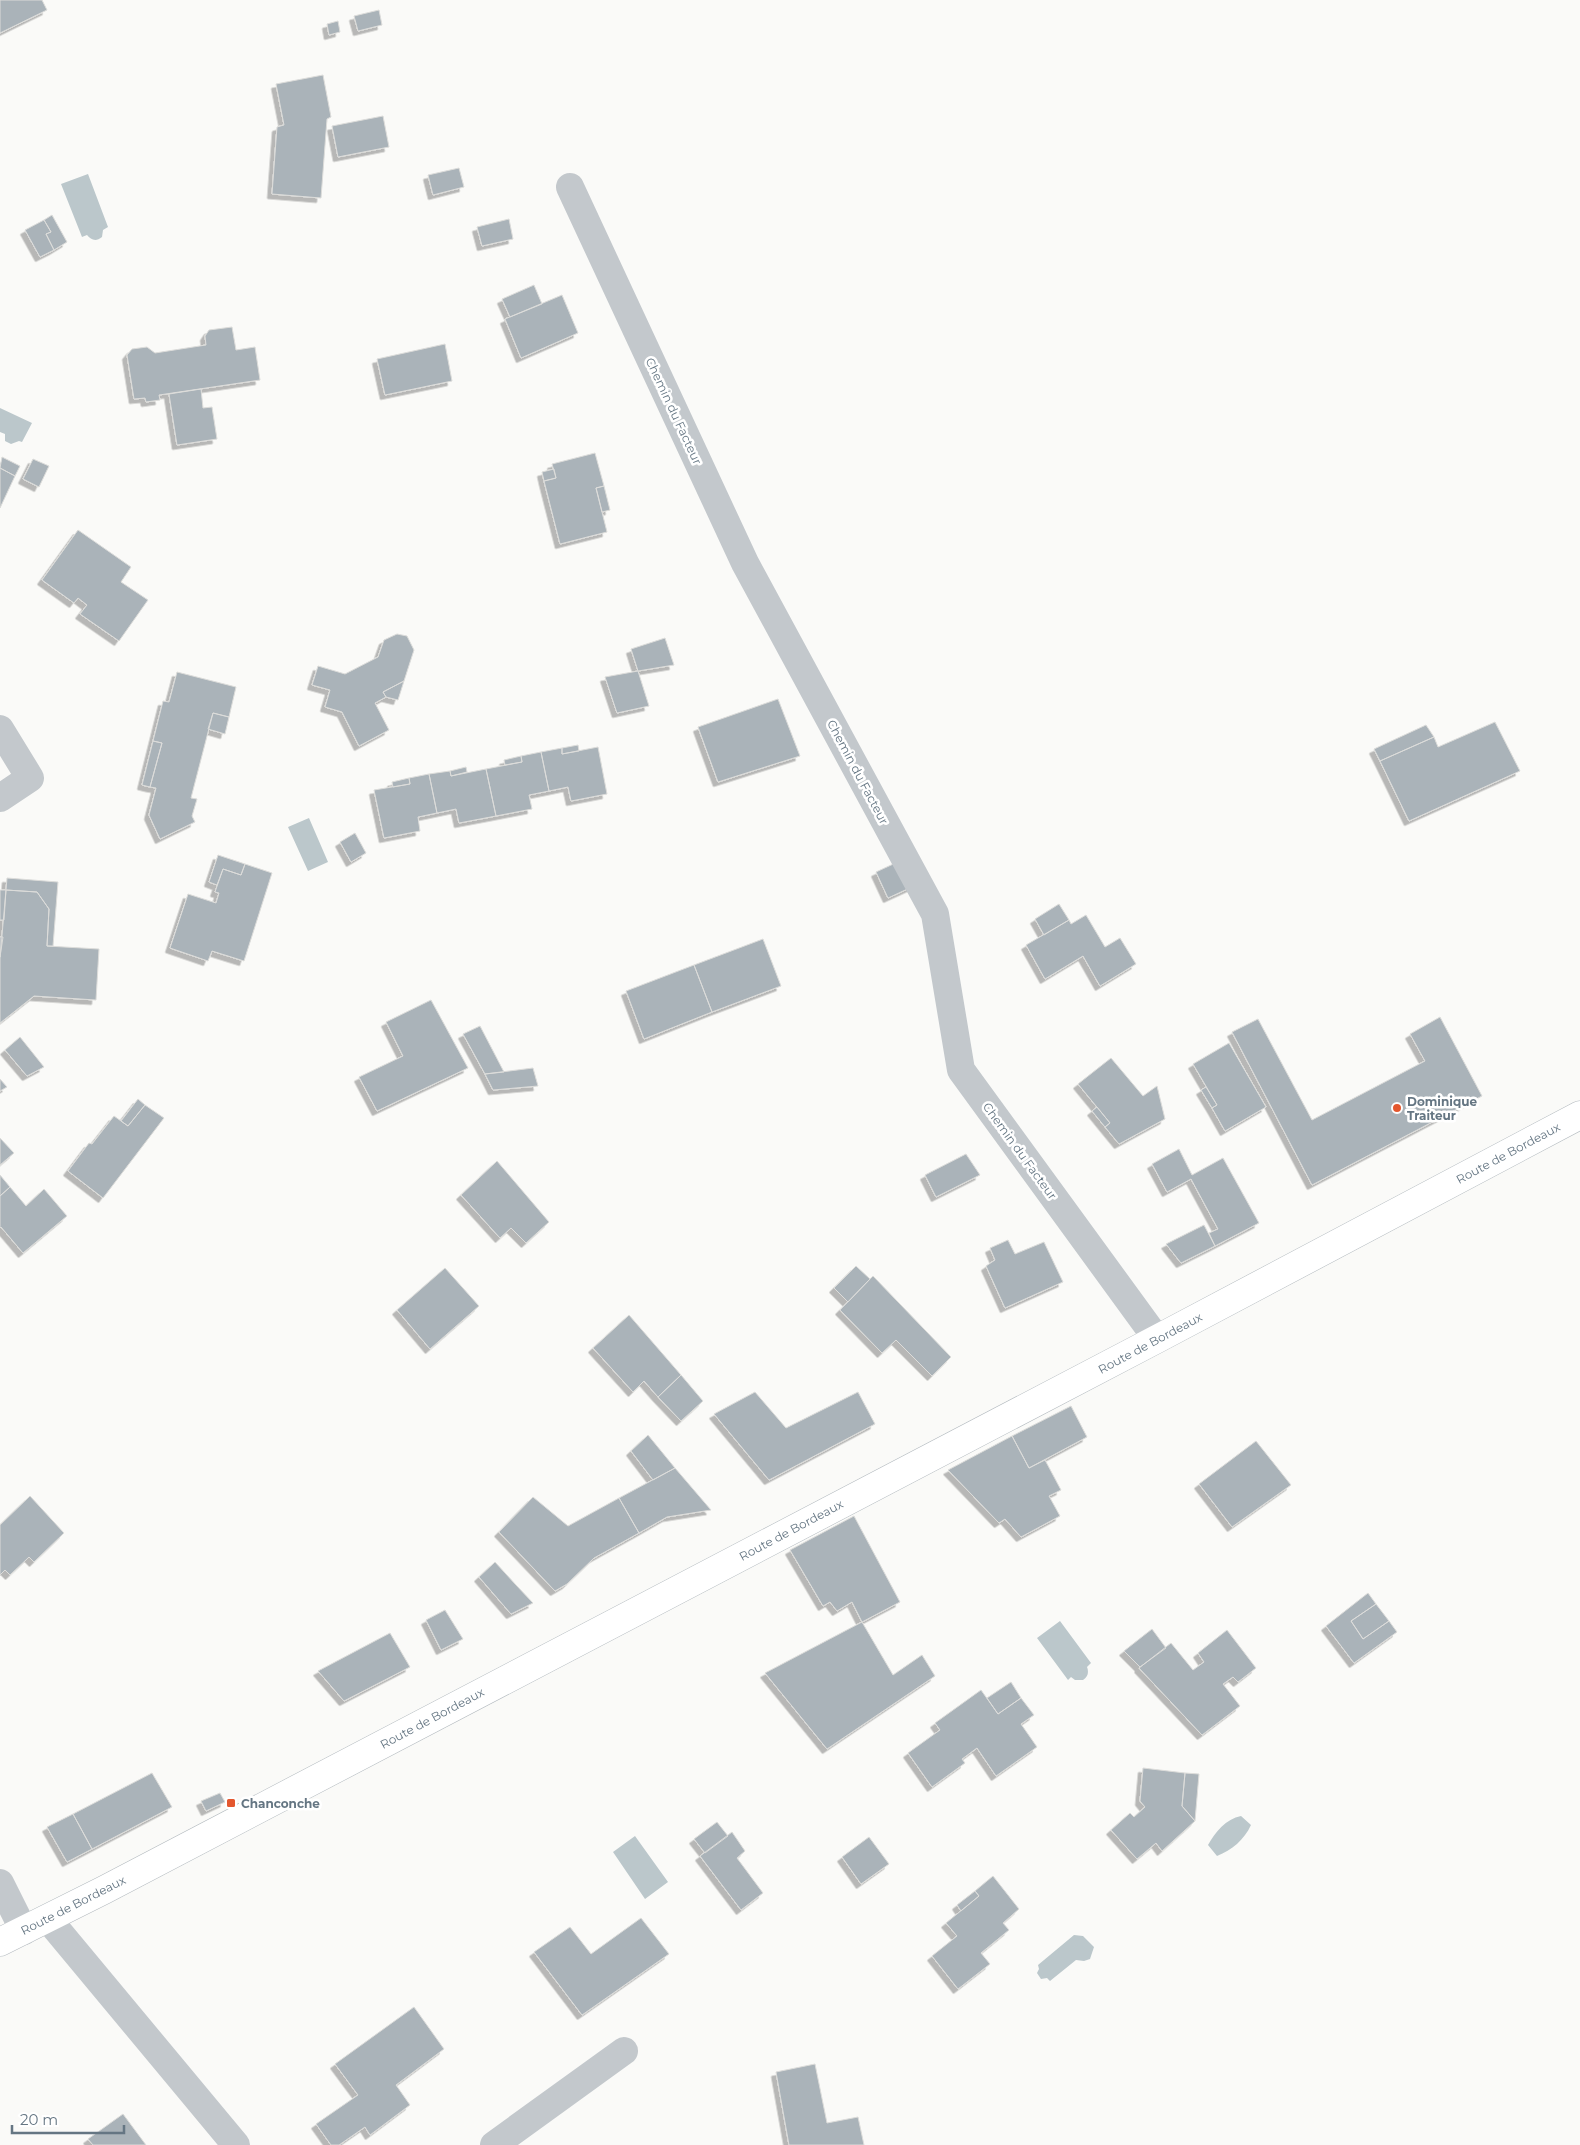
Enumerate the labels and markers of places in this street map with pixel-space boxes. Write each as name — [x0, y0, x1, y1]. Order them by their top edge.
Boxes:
place label: Dominique Traiteur — [1407, 1094, 1477, 1123]
marker: Dominique Traiteur — [1391, 1102, 1403, 1114]
place label: Chanconche — [241, 1796, 320, 1811]
marker: Chanconche — [225, 1797, 237, 1809]

